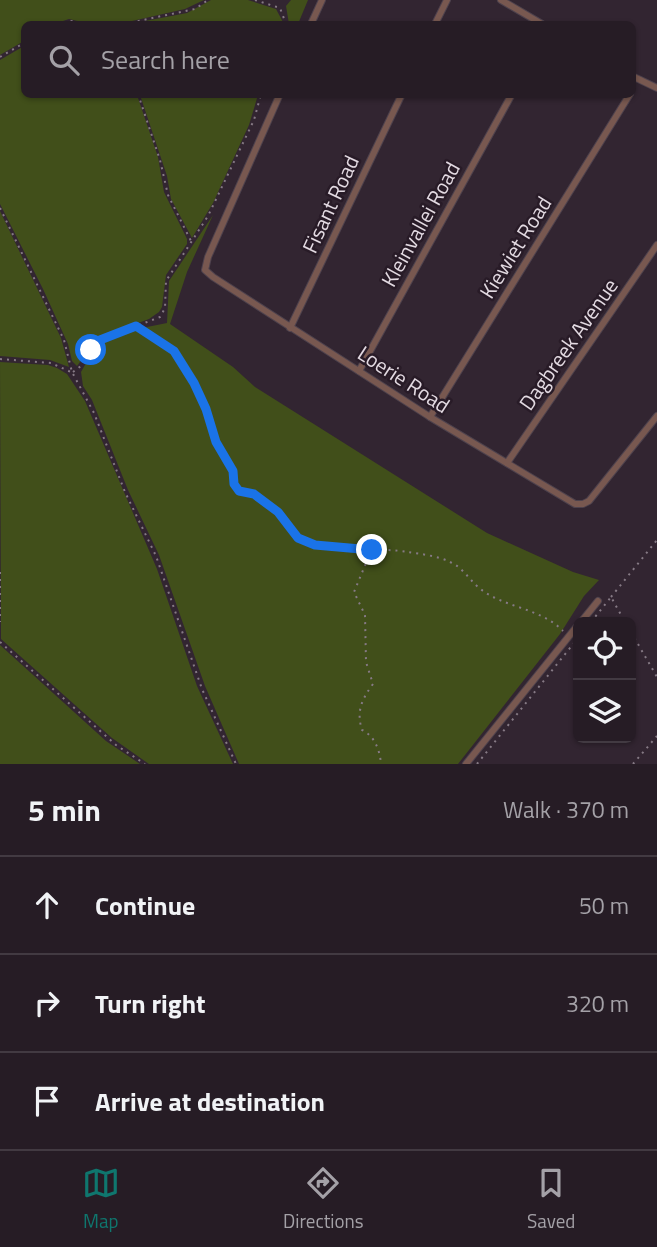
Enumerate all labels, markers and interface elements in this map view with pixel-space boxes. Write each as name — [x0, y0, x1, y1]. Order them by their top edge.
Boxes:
search box — [21, 21, 636, 98]
text: Search here — [101, 40, 230, 79]
icon: search — [45, 41, 83, 79]
street label: Fisant Road — [293, 150, 367, 258]
street label: Kleinvallei Road — [372, 156, 468, 292]
street label: Kiewiet Road — [471, 189, 559, 305]
street label: Dagbreek Avenue — [511, 272, 625, 416]
route start — [75, 334, 106, 365]
street label: Loerie Road — [352, 337, 456, 421]
route end — [356, 534, 387, 565]
map controls — [573, 617, 636, 743]
button: locate — [573, 617, 636, 680]
button: layers — [573, 680, 636, 743]
text: 5 min — [28, 787, 101, 833]
text: Walk · 370 m — [503, 792, 629, 827]
icon: ahead — [28, 886, 66, 924]
text: Continue — [95, 886, 195, 925]
text: 50 m — [579, 888, 629, 923]
icon: right — [28, 984, 66, 1022]
text: Turn right — [95, 984, 206, 1023]
text: 320 m — [566, 986, 629, 1021]
icon: arrive — [28, 1082, 66, 1120]
text: Arrive at destination — [95, 1082, 325, 1121]
tab: Map — [82, 1164, 120, 1235]
tab: Directions — [283, 1164, 364, 1235]
tab: Saved — [527, 1164, 575, 1235]

